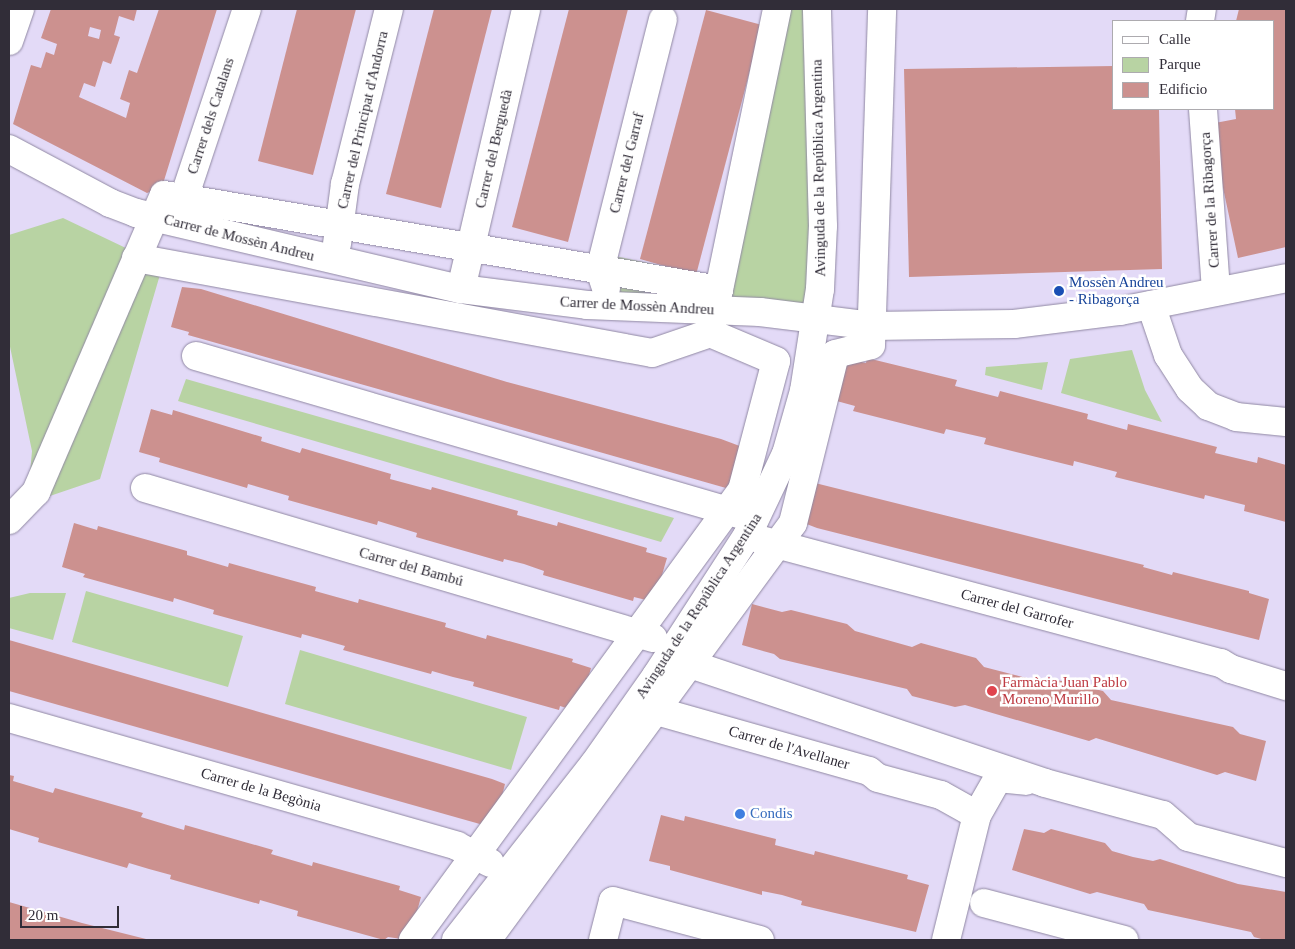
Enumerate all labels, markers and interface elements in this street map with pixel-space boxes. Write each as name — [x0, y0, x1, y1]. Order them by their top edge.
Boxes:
legend — [1112, 20, 1275, 110]
street label: Carrer del Principat d'Andorra — [334, 29, 392, 211]
text: Calle — [1159, 31, 1191, 47]
street label: Carrer dels Catalans — [184, 55, 238, 177]
text: Parque — [1159, 56, 1201, 72]
street label: Avinguda de la República Argentina — [808, 59, 830, 277]
text: Edificio — [1159, 81, 1207, 97]
street label: Carrer del Berguedà — [472, 88, 516, 210]
street label: Carrer del Garraf — [606, 111, 648, 215]
street label: Carrer de la Ribagorça — [1196, 131, 1224, 269]
street label: Carrer de Mossèn Andreu — [161, 210, 317, 266]
place label: Mossèn Andreu - Ribagorça — [1069, 273, 1164, 308]
marker: Mossèn Andreu - Ribagorça — [1053, 285, 1065, 297]
street label: Carrer de Mossèn Andreu — [559, 293, 715, 319]
street label: Avinguda de la República Argentina — [632, 509, 766, 703]
street label: Carrer del Bambú — [357, 544, 465, 590]
street label: Carrer del Garrofer — [959, 585, 1075, 633]
place label: Farmàcia Juan Pablo Moreno Murillo — [1002, 673, 1127, 708]
marker: Farmàcia Juan Pablo Moreno Murillo — [986, 685, 998, 697]
street label: Carrer de l'Avellaner — [727, 722, 851, 774]
street label: Carrer de la Begònia — [199, 764, 323, 816]
place label: Condis — [750, 805, 793, 823]
marker: Condis — [734, 808, 746, 820]
scale bar — [22, 896, 121, 928]
text: 20 m — [28, 907, 58, 923]

